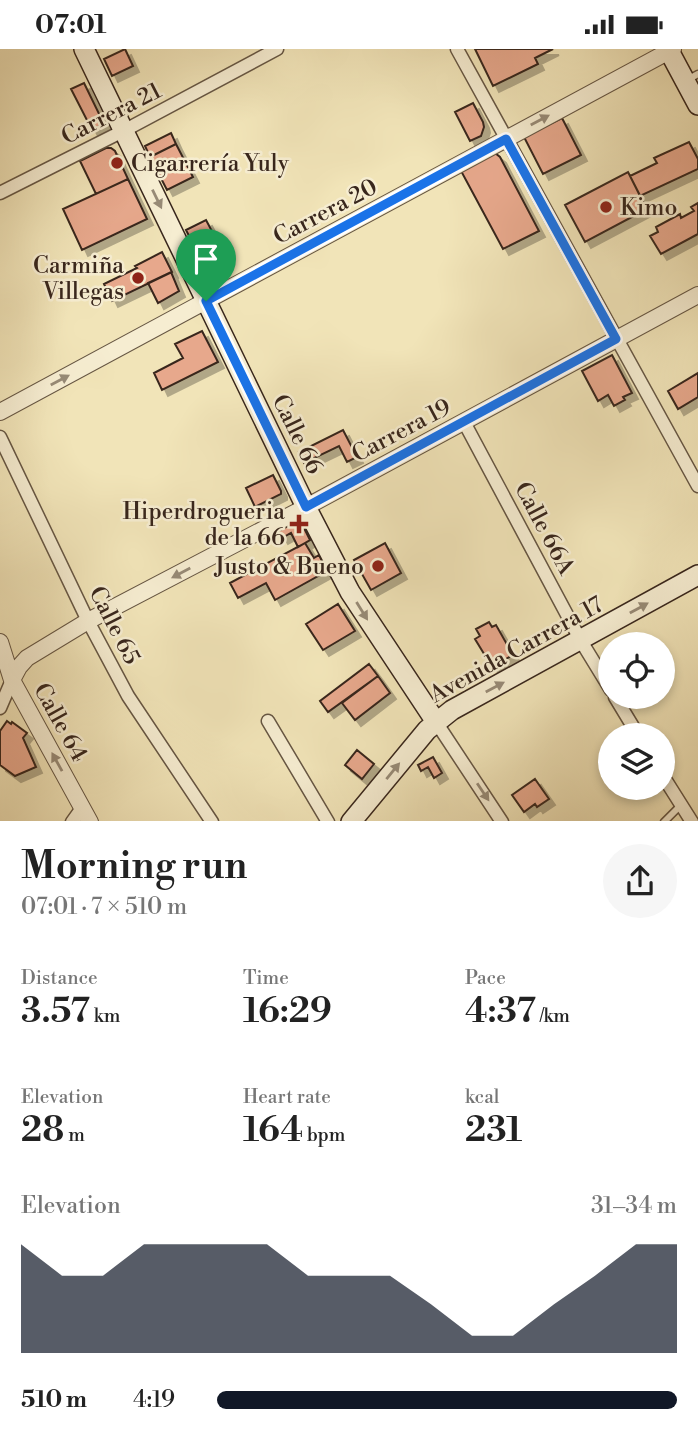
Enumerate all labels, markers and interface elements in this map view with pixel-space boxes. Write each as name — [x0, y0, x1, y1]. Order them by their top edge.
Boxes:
text: 07:01 — [35, 9, 107, 41]
street label: Carrera 21 — [57, 77, 166, 151]
one-way arrow — [531, 115, 551, 127]
place label: Cigarrería Yuly — [131, 150, 290, 178]
marker: Cigarrería Yuly — [109, 155, 125, 171]
street label: Carrera 20 — [269, 173, 382, 251]
one-way arrow — [151, 189, 162, 209]
place label: Kimo — [620, 194, 677, 222]
marker: Kimo — [598, 199, 614, 215]
pin — [176, 229, 236, 301]
icon: arrive — [187, 240, 225, 278]
place label: Carmiña Villegas — [33, 252, 124, 306]
marker: Carmiña Villegas — [130, 270, 146, 286]
one-way arrow — [50, 374, 70, 386]
street label: Calle 66 — [266, 390, 328, 479]
street label: Carrera 19 — [347, 393, 456, 469]
street label: Calle 66A — [508, 477, 581, 581]
place label: Hiperdrogueria de la 66 — [122, 498, 285, 552]
marker: Hiperdrogueria de la 66 — [291, 516, 307, 532]
place label: Justo & Bueno — [214, 553, 364, 581]
marker: Justo & Bueno — [370, 558, 386, 574]
one-way arrow — [171, 567, 191, 578]
street label: Calle 65 — [83, 582, 146, 669]
street label: Avenida Carrera 17 — [424, 590, 608, 710]
one-way arrow — [355, 601, 368, 620]
one-way arrow — [630, 602, 649, 614]
map controls — [598, 632, 675, 800]
button: locate — [598, 632, 675, 709]
street label: Calle 64 — [27, 678, 93, 767]
one-way arrow — [485, 681, 504, 693]
button: layers — [598, 723, 675, 800]
one-way arrow — [51, 752, 63, 771]
one-way arrow — [385, 762, 400, 780]
one-way arrow — [476, 782, 489, 802]
text: Morning run — [21, 843, 247, 890]
button: share — [603, 844, 677, 918]
text: 07:01 · 7 × 510 m — [21, 893, 187, 921]
text: Distance — [21, 966, 98, 990]
text: Time — [243, 966, 289, 990]
text: Pace — [465, 966, 506, 990]
text: 3.57 — [21, 990, 90, 1033]
text: 16:29 — [243, 990, 332, 1033]
text: 4:37 — [465, 990, 536, 1033]
text: km — [90, 1004, 120, 1028]
text: /km — [536, 1004, 570, 1028]
text: Elevation — [21, 1085, 103, 1109]
text: Heart rate — [243, 1085, 331, 1109]
text: kcal — [465, 1085, 499, 1109]
text: 28 — [21, 1109, 64, 1152]
text: 164 — [243, 1109, 303, 1152]
text: 231 — [465, 1109, 522, 1152]
text: m — [64, 1123, 85, 1147]
text: bpm — [303, 1123, 345, 1147]
text: Elevation — [21, 1192, 121, 1220]
text: 31–34 m — [591, 1192, 677, 1220]
text: 510 m — [21, 1386, 87, 1414]
text: 4:19 — [133, 1386, 175, 1414]

